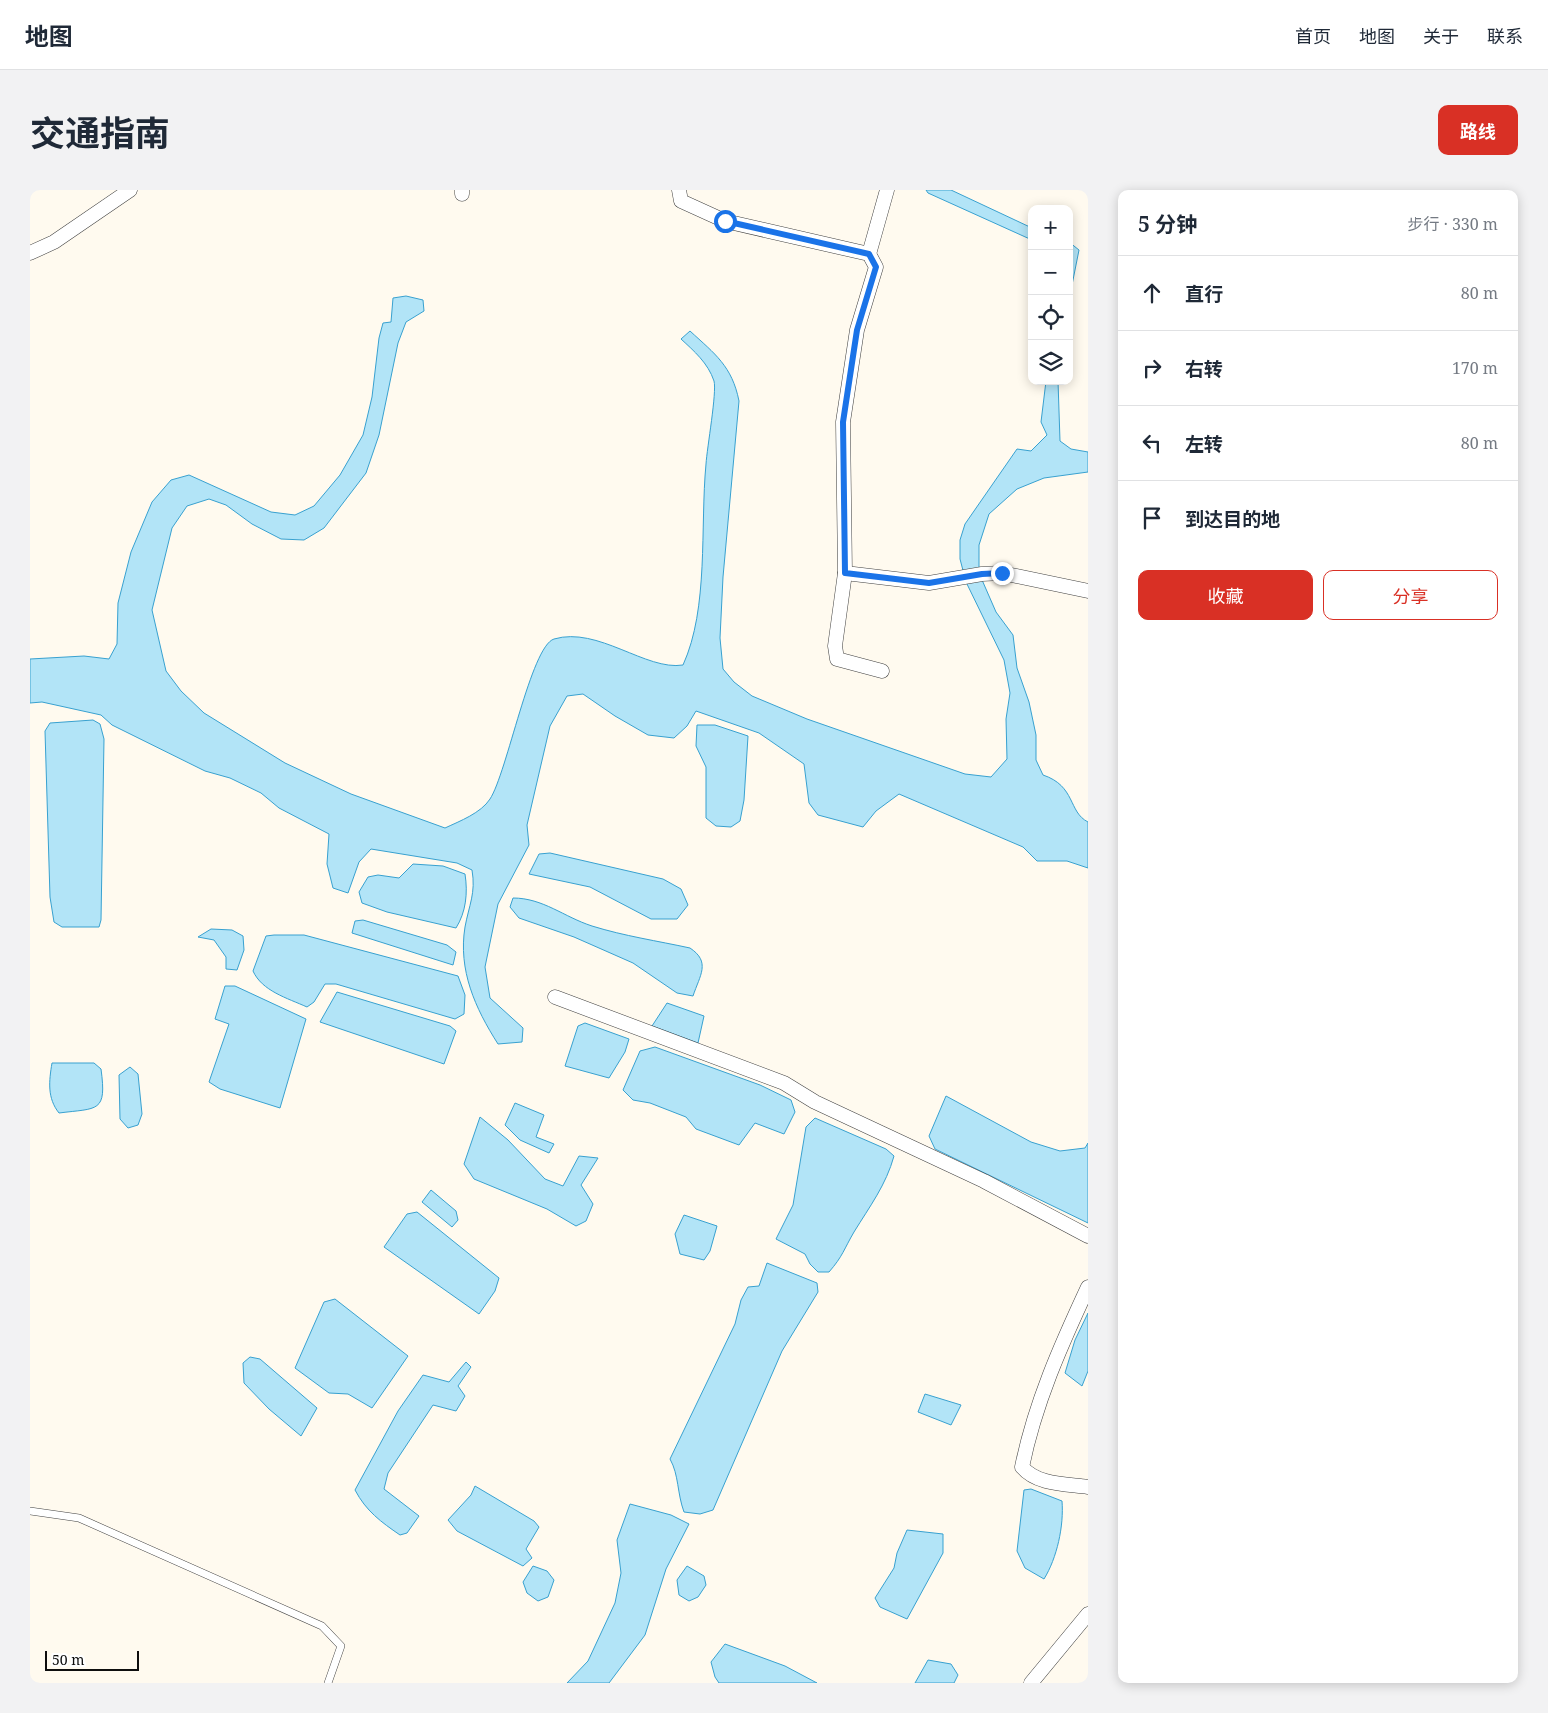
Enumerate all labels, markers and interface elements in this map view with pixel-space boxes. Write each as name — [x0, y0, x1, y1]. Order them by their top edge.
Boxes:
text: 地图 — [25, 19, 73, 52]
text: 首页 — [1295, 24, 1331, 48]
text: 地图 — [1359, 24, 1395, 48]
text: 关于 — [1423, 24, 1459, 48]
text: 联系 — [1487, 24, 1523, 48]
button: 路线 — [1438, 105, 1518, 155]
text: 交通指南 — [30, 109, 170, 156]
map controls — [1028, 205, 1073, 385]
button: + — [1028, 205, 1073, 250]
route start — [714, 210, 737, 233]
text: 5 分钟 — [1138, 210, 1197, 238]
text: 步行 · 330 m — [1408, 213, 1498, 235]
button: − — [1028, 250, 1073, 295]
icon: ahead — [1138, 279, 1166, 307]
text: 直行 — [1185, 281, 1223, 307]
text: 80 m — [1461, 282, 1498, 304]
button: locate — [1028, 295, 1073, 340]
button: layers — [1028, 340, 1073, 385]
icon: right — [1138, 354, 1166, 382]
text: 右转 — [1185, 356, 1223, 382]
text: 170 m — [1452, 357, 1498, 379]
icon: left — [1138, 429, 1166, 457]
text: 左转 — [1185, 431, 1223, 457]
text: 80 m — [1461, 432, 1498, 454]
icon: arrive — [1138, 504, 1166, 532]
text: 到达目的地 — [1185, 506, 1280, 532]
route end — [991, 562, 1014, 585]
button: 收藏 — [1138, 570, 1313, 620]
button: 分享 — [1323, 570, 1498, 620]
scale bar — [45, 1648, 139, 1671]
text: 50 m — [52, 1650, 85, 1669]

